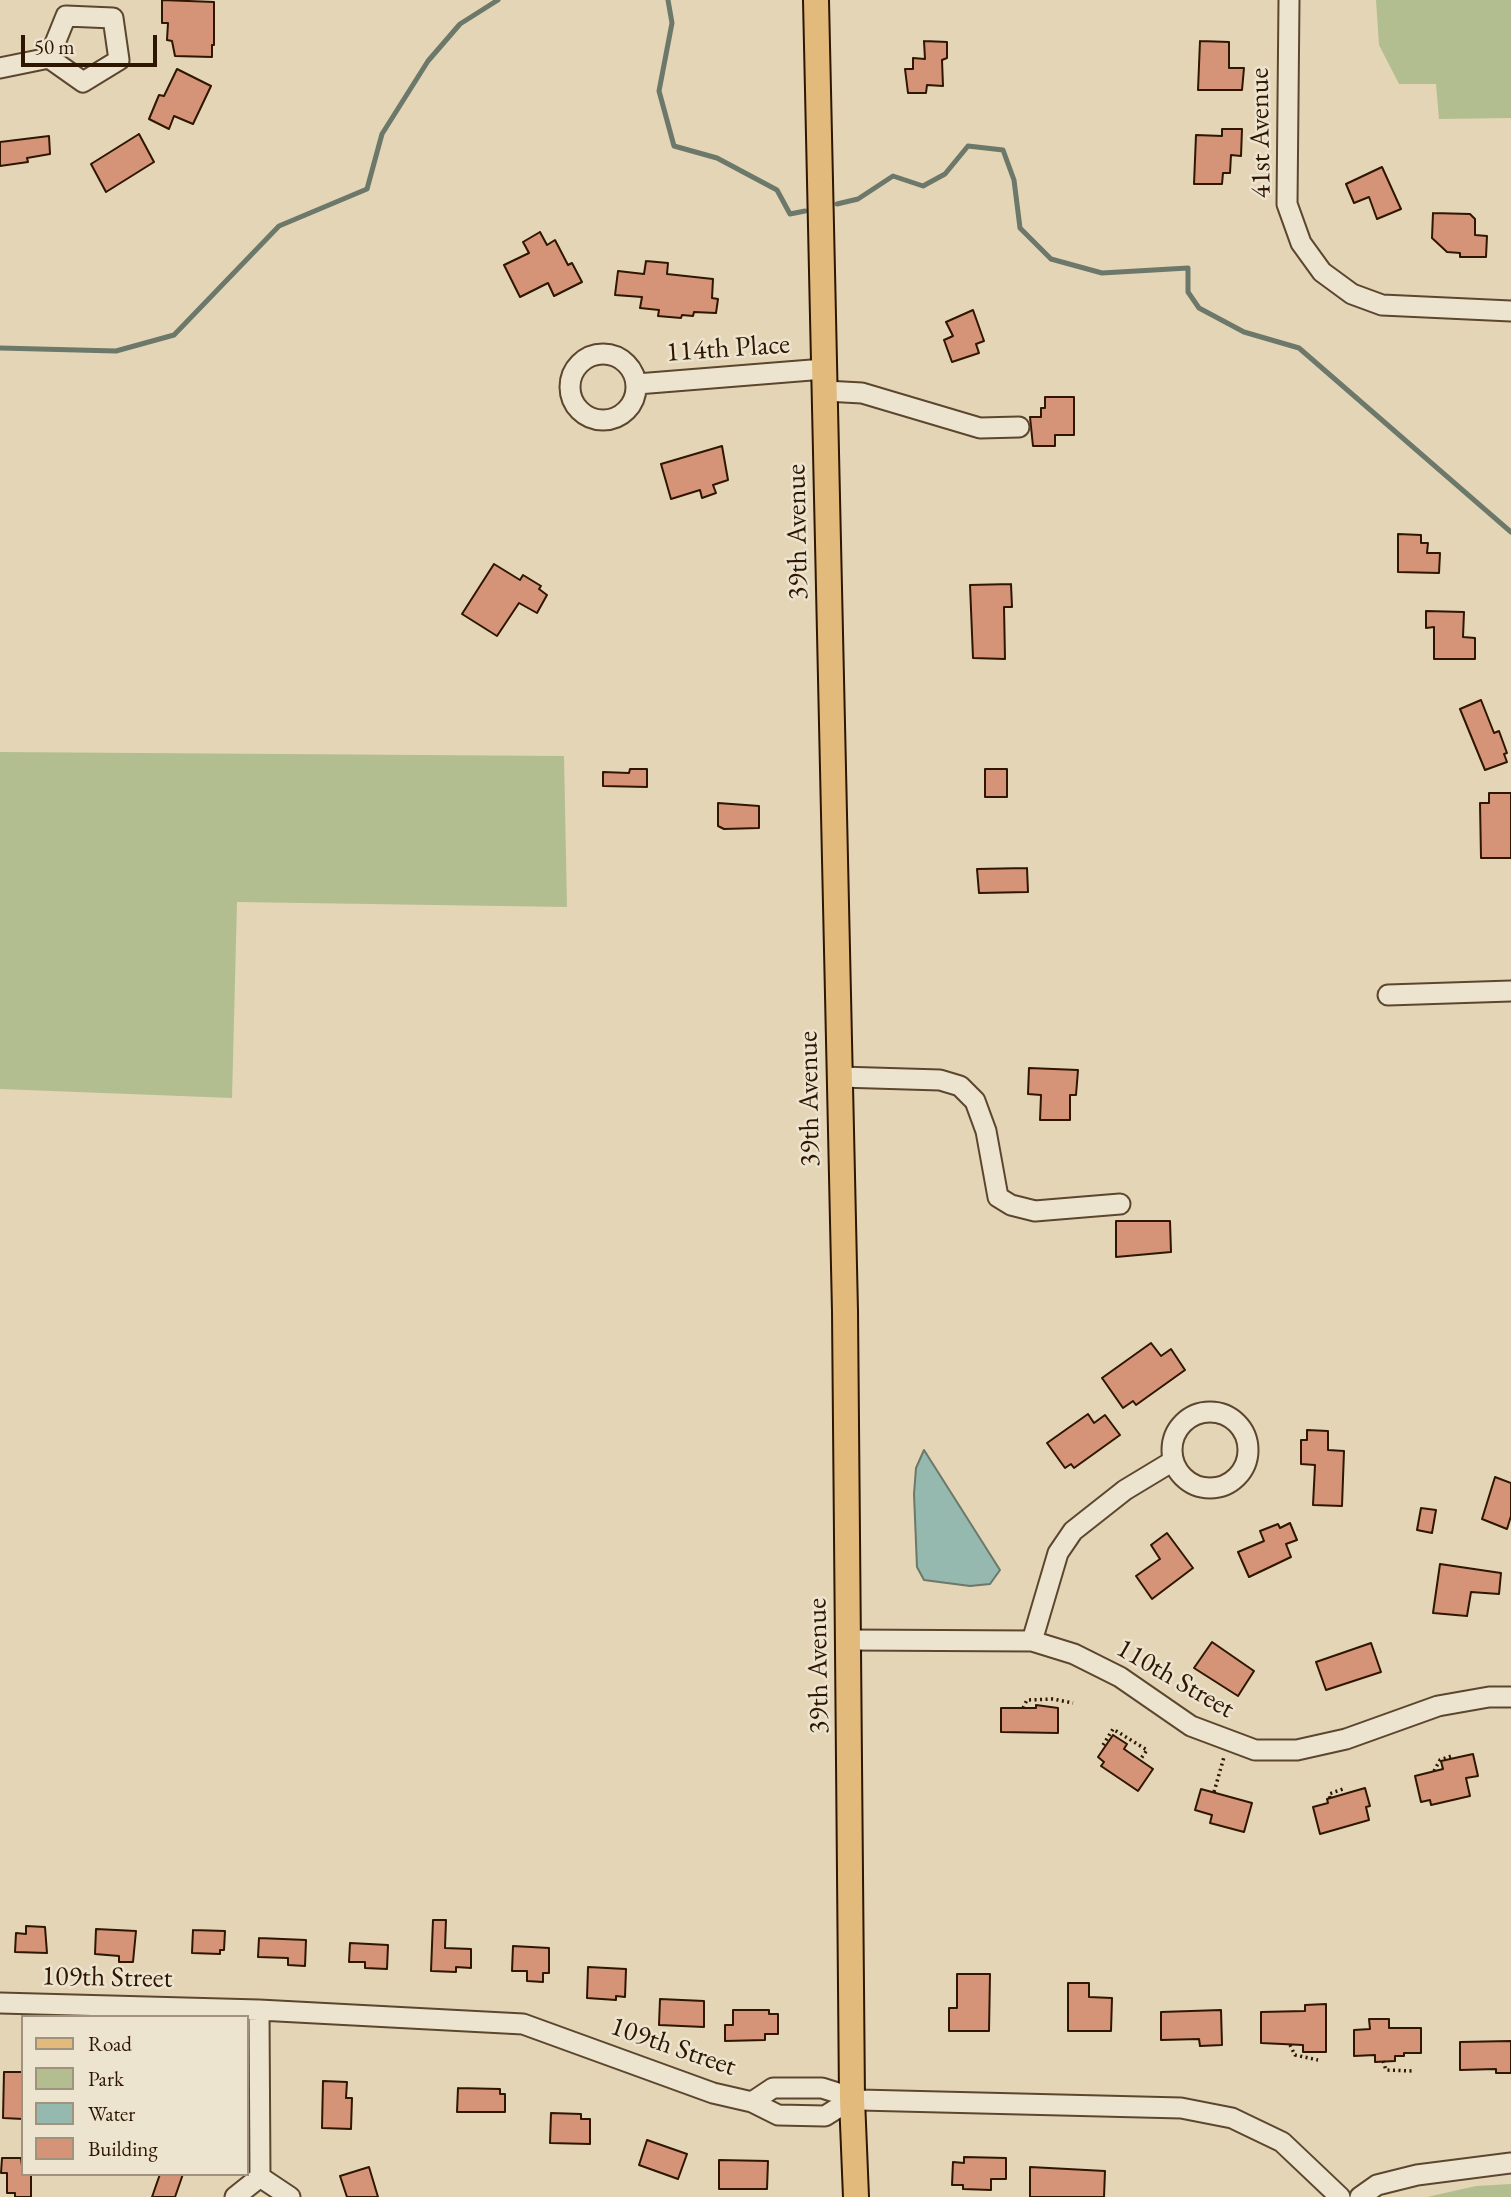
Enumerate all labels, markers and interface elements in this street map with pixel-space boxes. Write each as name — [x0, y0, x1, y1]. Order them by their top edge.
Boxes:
scale bar — [24, 21, 161, 65]
text: 50 m — [34, 33, 75, 60]
street label: 41st Avenue — [1243, 67, 1279, 199]
street label: 114th Place — [665, 328, 791, 370]
street label: 39th Avenue — [780, 464, 816, 600]
street label: 39th Avenue — [792, 1031, 828, 1167]
street label: 39th Avenue — [801, 1598, 837, 1734]
street label: 110th Street — [1110, 1632, 1240, 1726]
street label: 109th Street — [41, 1960, 173, 1996]
street label: 109th Street — [606, 2010, 740, 2084]
legend — [21, 2015, 248, 2176]
text: Road — [88, 2030, 132, 2057]
text: Park — [88, 2065, 124, 2092]
text: Water — [88, 2100, 135, 2127]
text: Building — [88, 2135, 158, 2162]

